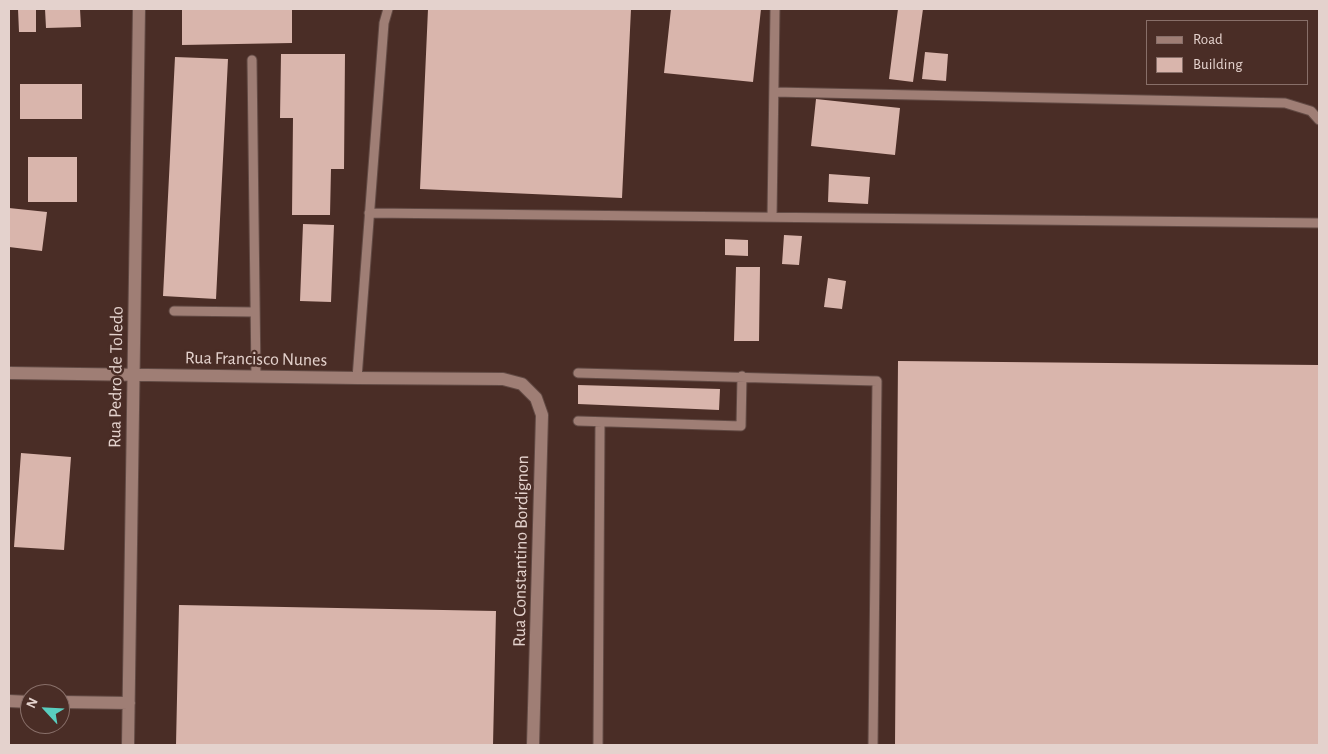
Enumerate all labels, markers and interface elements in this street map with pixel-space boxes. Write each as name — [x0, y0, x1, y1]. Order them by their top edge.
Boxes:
legend — [1146, 20, 1308, 85]
text: Road — [1193, 32, 1223, 47]
text: Building — [1193, 57, 1243, 72]
street label: Rua Pedro de Toledo — [104, 306, 128, 448]
street label: Rua Francisco Nunes — [185, 347, 327, 371]
street label: Rua Constantino Bordignon — [509, 455, 533, 647]
north arrow — [20, 684, 70, 734]
text: N — [24, 696, 41, 710]

